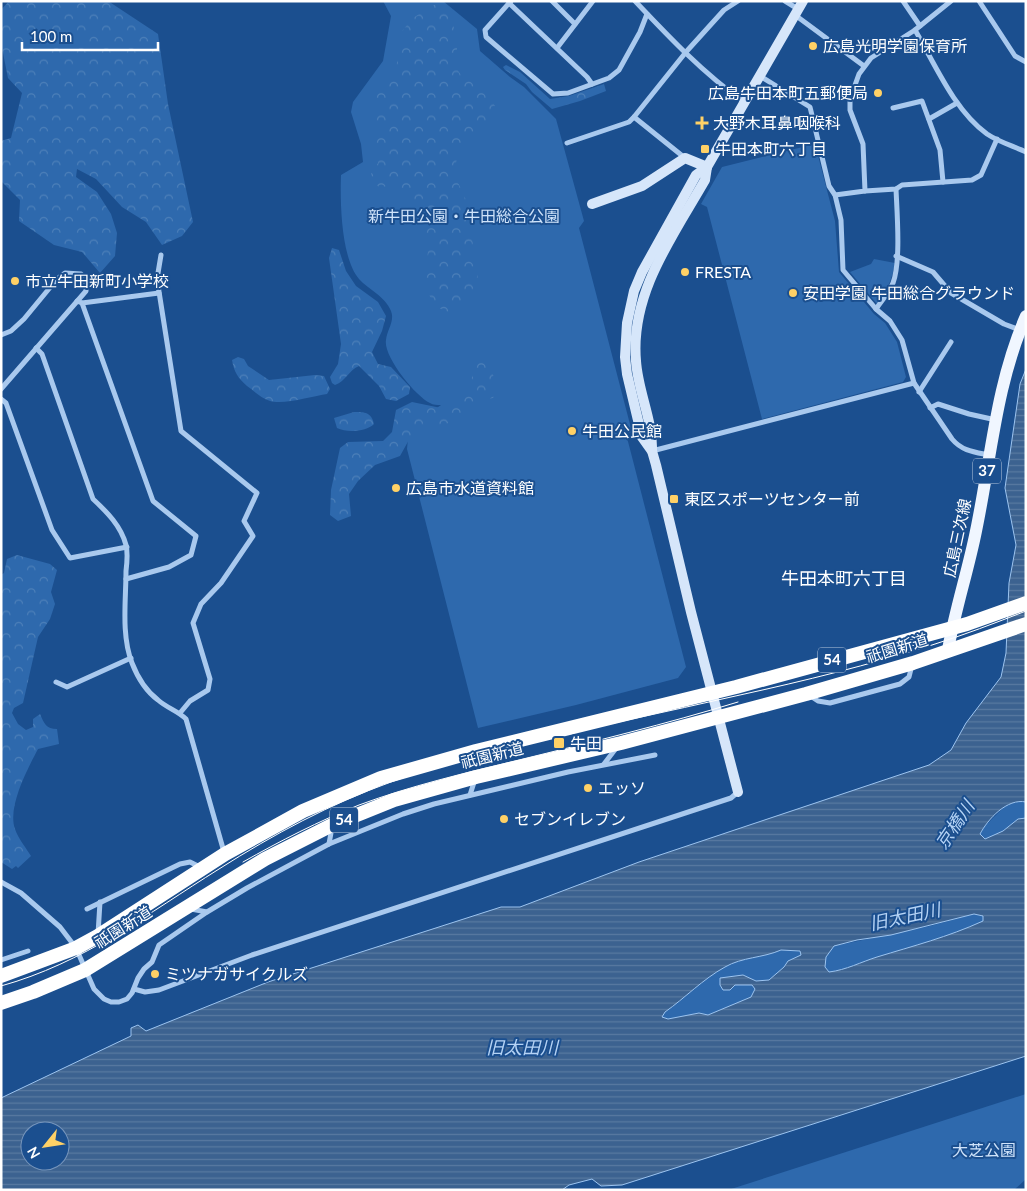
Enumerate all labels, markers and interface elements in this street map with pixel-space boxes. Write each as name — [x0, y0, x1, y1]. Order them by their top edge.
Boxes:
scale bar — [22, 20, 159, 52]
text: 100 m — [30, 27, 72, 45]
place label: 広島光明学園保育所 — [823, 36, 967, 55]
marker: 広島光明学園保育所 — [807, 40, 819, 52]
place label: 広島牛田本町五郵便局 — [708, 83, 868, 102]
marker: 広島牛田本町五郵便局 — [872, 87, 884, 99]
place label: 大野木耳鼻咽喉科 — [713, 113, 841, 132]
marker: 大野木耳鼻咽喉科 — [695, 116, 709, 130]
place label: 牛田本町六丁目 — [715, 139, 827, 158]
marker: 牛田本町六丁目 — [699, 143, 711, 155]
park label: 新牛田公園・牛田総合公園 — [368, 206, 560, 225]
place label: FRESTA — [695, 262, 751, 281]
marker: FRESTA — [679, 266, 691, 278]
place label: 市立牛田新町小学校 — [25, 271, 169, 290]
marker: 市立牛田新町小学校 — [9, 275, 21, 287]
place label: 安田学園 牛田総合グラウンド — [803, 283, 1015, 302]
marker: 安田学園 牛田総合グラウンド — [787, 287, 799, 299]
place label: 牛田公民館 — [582, 421, 662, 440]
marker: 牛田公民館 — [566, 425, 578, 437]
road number: 37 — [973, 458, 1001, 484]
place label: 広島市水道資料館 — [406, 478, 534, 497]
marker: 広島市水道資料館 — [390, 482, 402, 494]
place label: 東区スポーツセンター前 — [684, 489, 860, 508]
marker: 東区スポーツセンター前 — [668, 493, 680, 505]
street label: 広島三次線 — [939, 497, 974, 579]
district label: 牛田本町六丁目 — [781, 567, 907, 589]
street label: 祇園新道 — [863, 629, 930, 666]
road number: 54 — [818, 648, 846, 672]
place label: 牛田 — [570, 733, 602, 752]
marker: 牛田 — [552, 736, 566, 750]
street label: 祇園新道 — [459, 738, 525, 771]
place label: エッソ — [598, 778, 646, 797]
marker: エッソ — [582, 782, 594, 794]
water label: 京橋川 — [930, 794, 980, 853]
road number: 54 — [330, 808, 358, 832]
place label: セブンイレブン — [514, 809, 626, 828]
marker: セブンイレブン — [498, 813, 510, 825]
water label: 旧太田川 — [867, 897, 944, 934]
street label: 祇園新道 — [91, 902, 155, 952]
place label: ミツナガサイクルズ — [165, 964, 308, 983]
marker: ミツナガサイクルズ — [149, 968, 161, 980]
water label: 旧太田川 — [486, 1036, 560, 1058]
north arrow — [20, 1121, 70, 1171]
park label: 大芝公園 — [952, 1140, 1016, 1159]
text: N — [23, 1144, 43, 1162]

